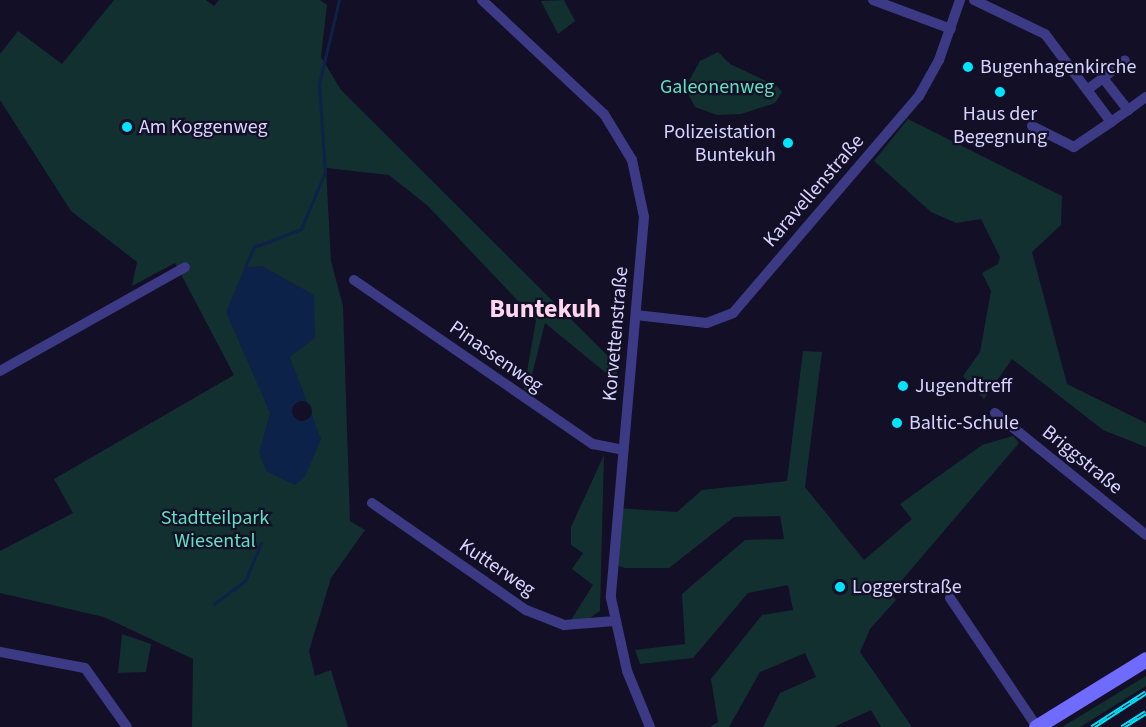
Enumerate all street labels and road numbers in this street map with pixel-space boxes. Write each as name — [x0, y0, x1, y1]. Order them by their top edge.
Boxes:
street label: Karavellenstraße — [759, 130, 869, 252]
street label: Korvettenstraße — [598, 266, 634, 402]
street label: Pinassenweg — [444, 316, 548, 398]
street label: Briggstraße — [1037, 420, 1127, 500]
street label: Kutterweg — [454, 534, 540, 602]

